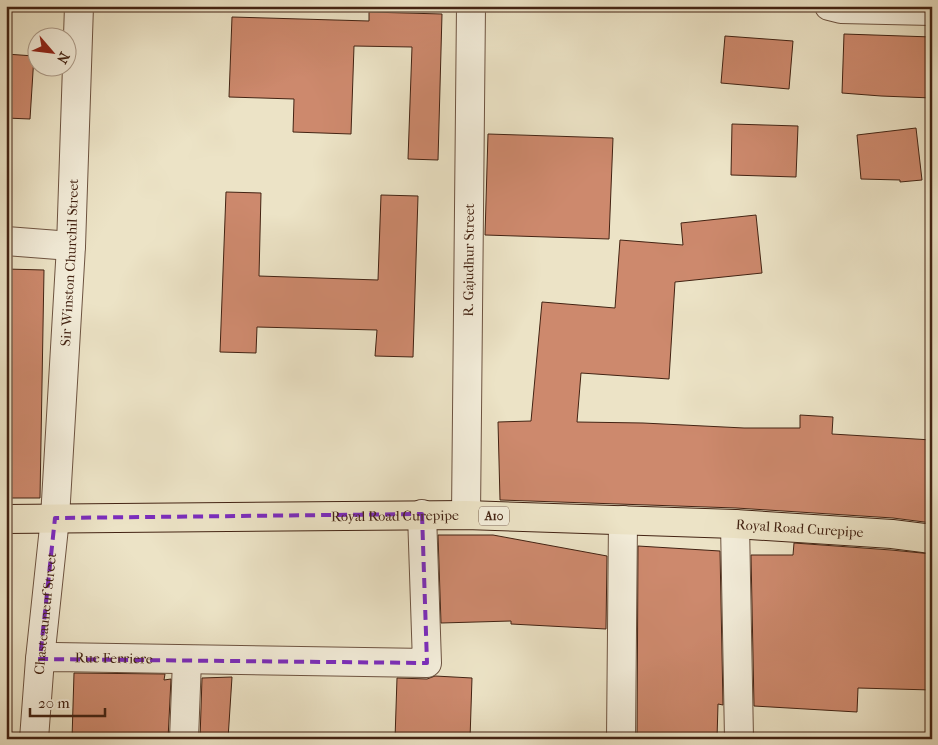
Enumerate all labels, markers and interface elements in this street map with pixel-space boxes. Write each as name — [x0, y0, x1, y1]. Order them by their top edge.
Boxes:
north arrow — [28, 28, 78, 78]
text: N — [53, 49, 73, 67]
street label: Sir Winston Churchil Street — [57, 178, 82, 347]
street label: R. Gajudhur Street — [460, 203, 478, 317]
road number: A10 — [479, 506, 509, 526]
street label: Royal Road Curepipe — [331, 507, 459, 525]
street label: Royal Road Curepipe — [735, 516, 864, 541]
street label: Chasteauneuf Street — [31, 552, 60, 675]
street label: Rue Ferriere — [75, 649, 153, 668]
scale bar — [30, 685, 105, 717]
text: 20 m — [38, 694, 70, 712]

